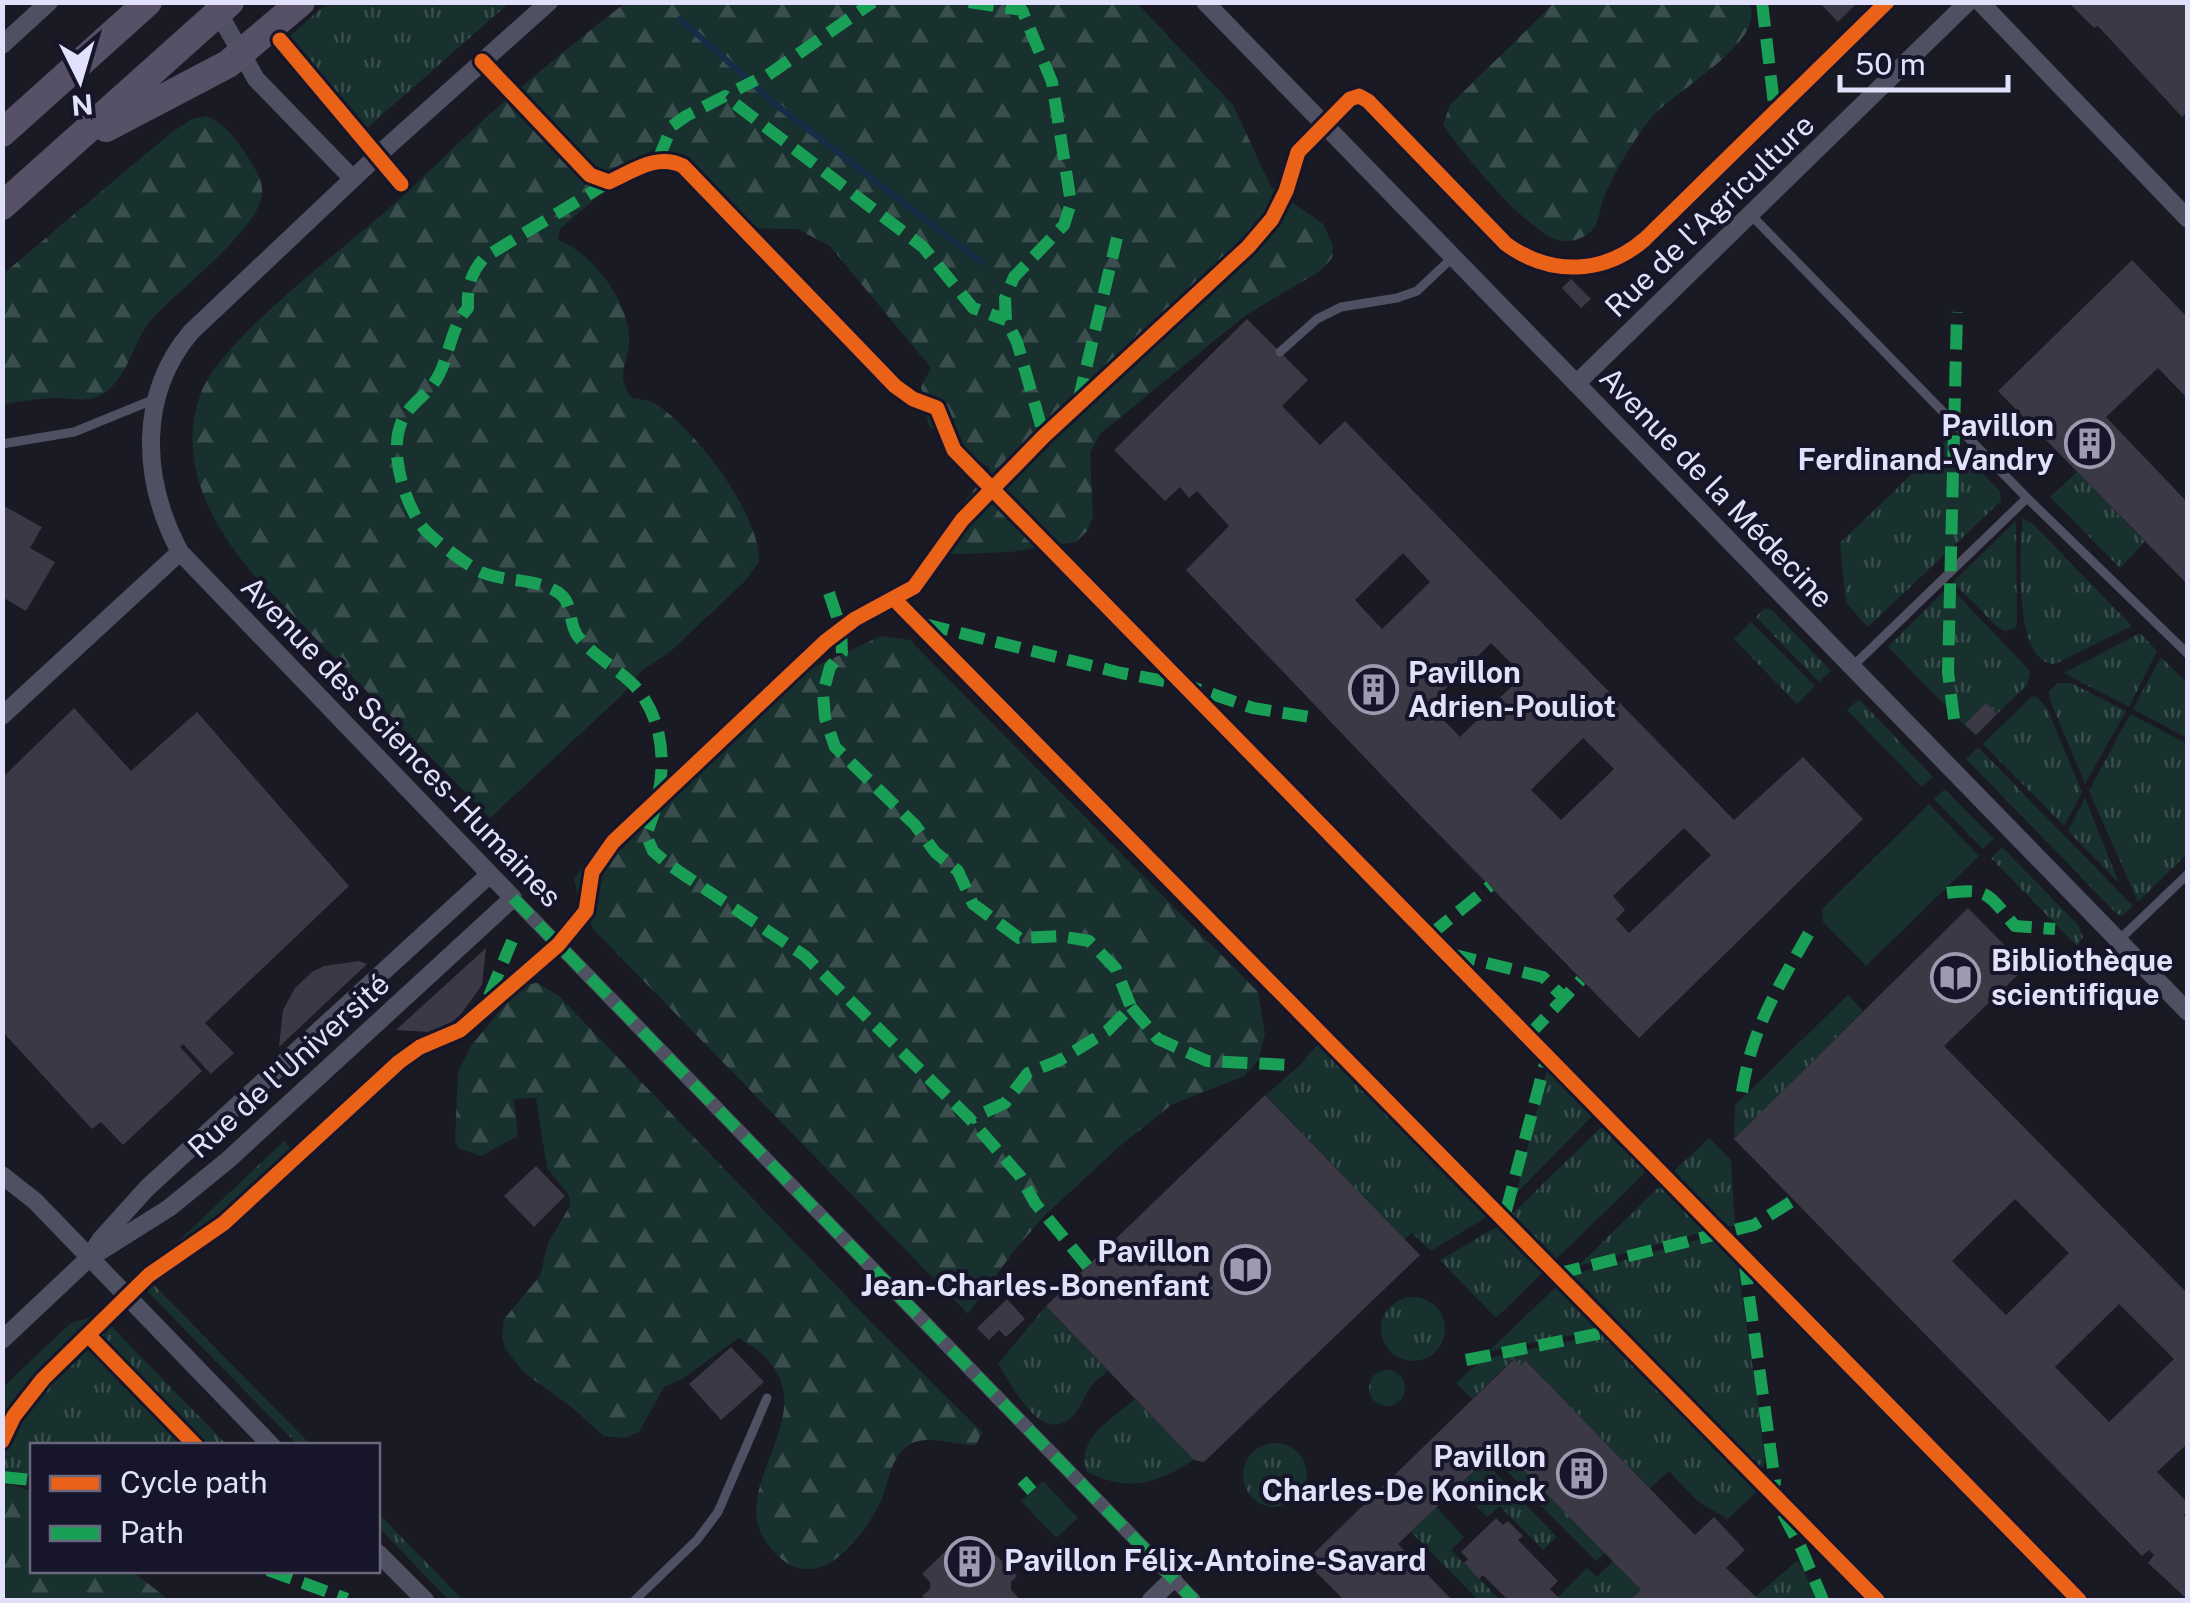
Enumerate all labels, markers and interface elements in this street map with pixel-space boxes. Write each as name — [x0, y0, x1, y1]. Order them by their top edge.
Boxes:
north arrow — [30, 30, 130, 130]
scale bar — [1840, 30, 2008, 92]
text: 50 m — [1855, 46, 1926, 82]
text: N — [70, 88, 95, 123]
street label: Rue de l'Agriculture — [1597, 106, 1821, 324]
street label: Avenue de la Médecine — [1592, 359, 1841, 615]
place label: Pavillon Ferdinand-Vandry — [1797, 407, 2054, 477]
building icon: Pavillon Ferdinand-Vandry — [2063, 417, 2115, 469]
street label: Avenue des Sciences-Humaines — [234, 569, 569, 914]
place label: Pavillon Adrien-Pouliot — [1408, 654, 1616, 724]
building icon: Pavillon Adrien-Pouliot — [1347, 664, 1399, 716]
place label: Bibliothèque scientifique — [1991, 942, 2173, 1012]
library icon: Bibliothèque scientifique — [1930, 952, 1982, 1004]
street label: Rue de l'Université — [180, 965, 396, 1165]
place label: Pavillon Jean-Charles-Bonenfant — [861, 1233, 1210, 1303]
library icon: Pavillon Jean-Charles-Bonenfant — [1219, 1243, 1271, 1295]
place label: Pavillon Charles-De Koninck — [1261, 1438, 1546, 1508]
legend — [30, 1443, 380, 1573]
building icon: Pavillon Charles-De Koninck — [1555, 1448, 1607, 1500]
text: Cycle path — [120, 1464, 268, 1500]
text: Path — [120, 1514, 184, 1550]
building icon: Pavillon Félix-Antoine-Savard — [943, 1535, 995, 1587]
place label: Pavillon Félix-Antoine-Savard — [1004, 1542, 1426, 1578]

